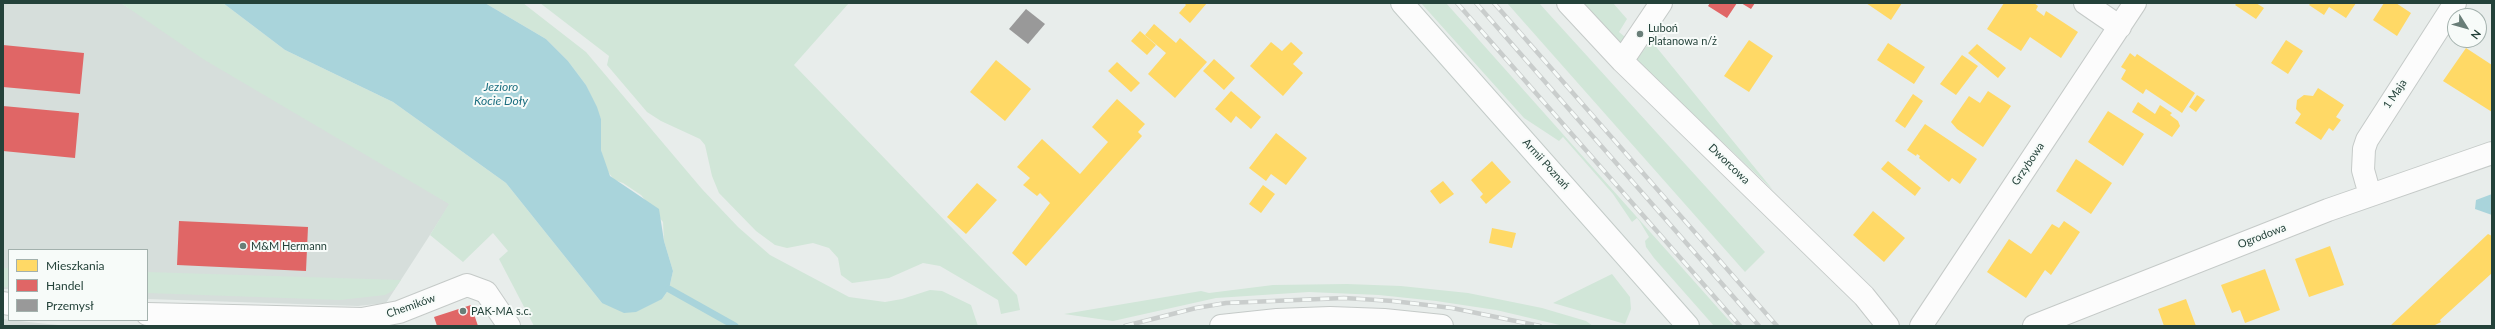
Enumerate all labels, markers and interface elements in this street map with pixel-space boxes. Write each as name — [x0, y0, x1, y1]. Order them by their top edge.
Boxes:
north arrow — [2447, 8, 2487, 48]
place label: Luboń Platanowa n/ż — [1648, 21, 1717, 47]
text: N — [2468, 28, 2484, 42]
marker: Luboń Platanowa n/ż — [1635, 29, 1645, 39]
street label: 1 Maja — [2380, 77, 2410, 111]
water label: Jezioro Kocie Doły — [474, 80, 528, 108]
street label: Armii Poznań — [1520, 136, 1572, 192]
street label: Grzybowa — [2009, 140, 2047, 188]
street label: Dworcowa — [1706, 141, 1752, 187]
street label: Ogrodowa — [2236, 221, 2288, 251]
place label: M&M Hermann — [251, 239, 327, 253]
marker: M&M Hermann — [238, 241, 248, 251]
legend — [8, 249, 148, 321]
text: Mieszkania — [46, 258, 105, 273]
text: Handel — [46, 278, 84, 293]
street label: Chemików — [385, 291, 437, 321]
text: Przemysł — [46, 298, 94, 313]
place label: PAK-MA s.c. — [471, 304, 531, 318]
marker: PAK-MA s.c. — [458, 306, 468, 316]

